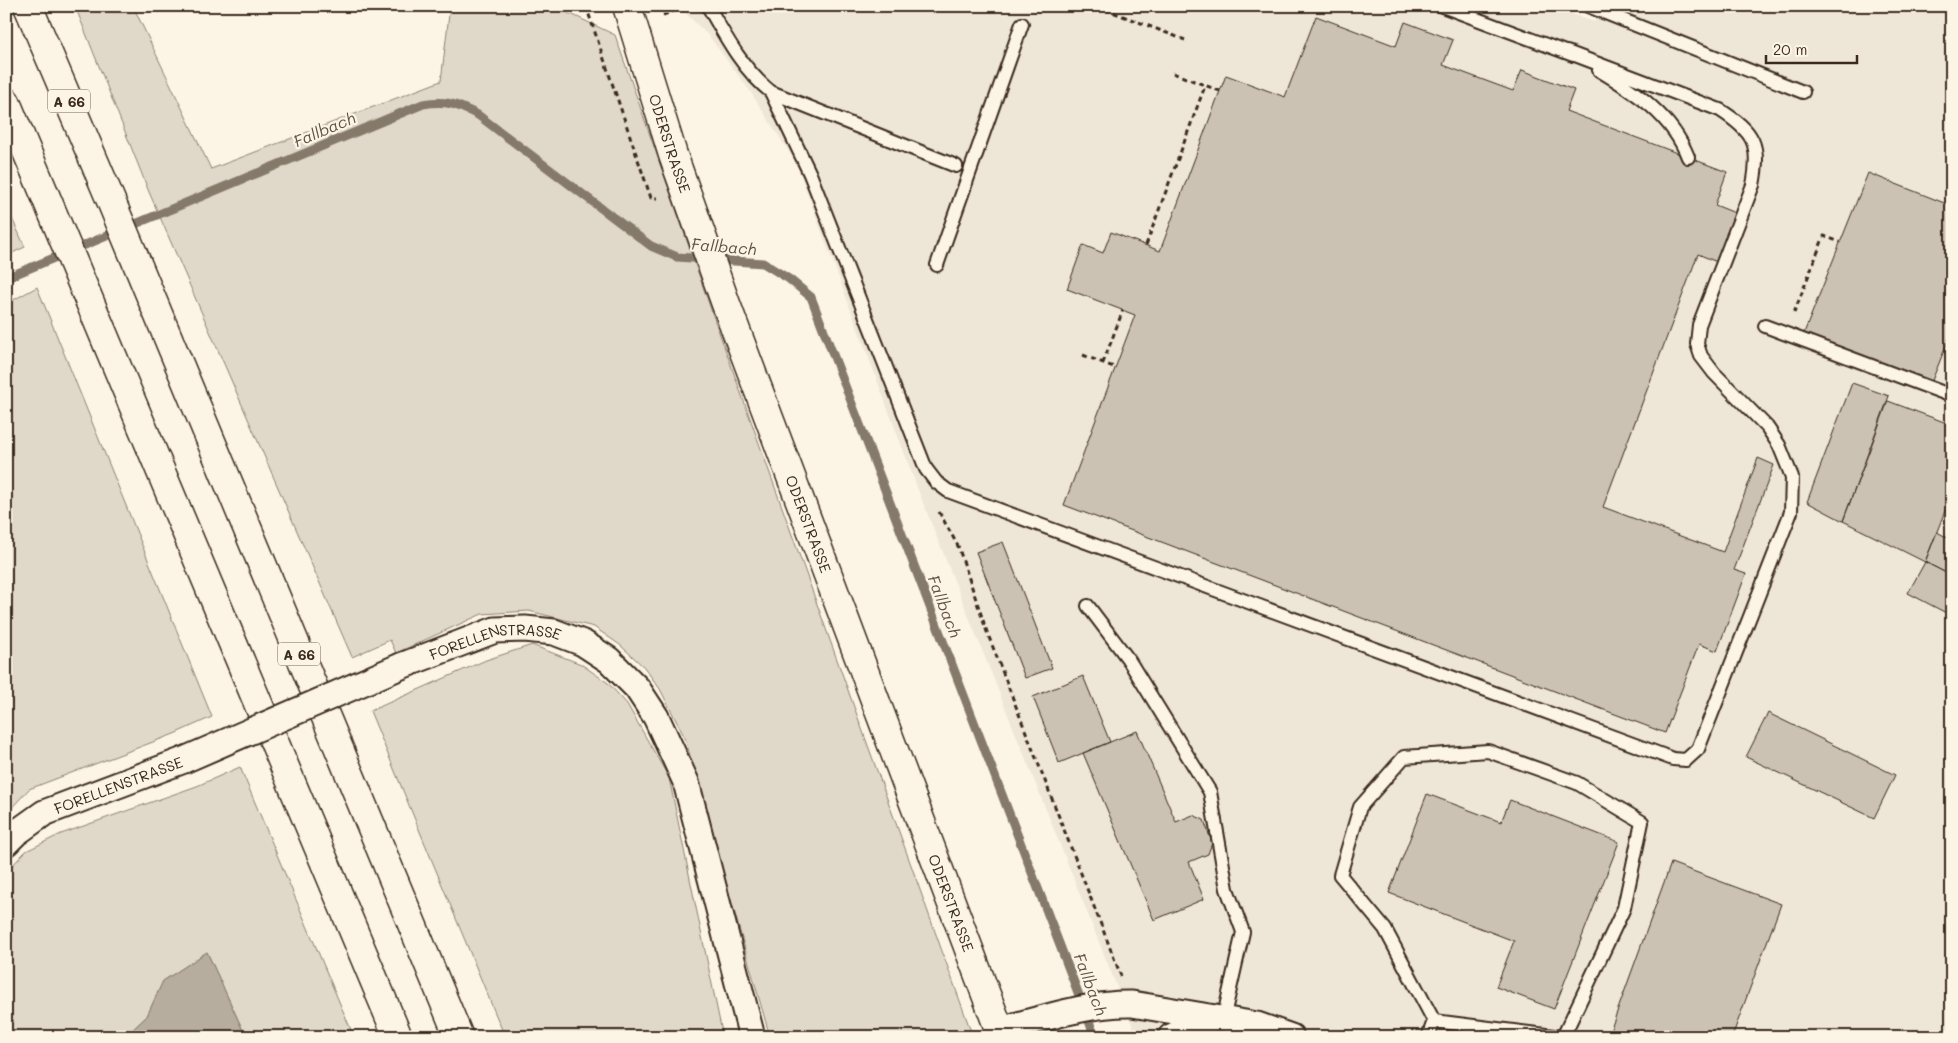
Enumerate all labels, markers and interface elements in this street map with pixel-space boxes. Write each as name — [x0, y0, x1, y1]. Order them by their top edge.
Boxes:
scale bar — [1766, 32, 1857, 64]
text: 20 m — [1773, 39, 1807, 59]
road number: A 66 — [48, 90, 90, 112]
street label: ODERSTRASSE — [645, 92, 696, 196]
water label: Fallbach — [290, 107, 358, 151]
water label: Fallbach — [690, 233, 758, 259]
street label: ODERSTRASSE — [781, 472, 836, 576]
water label: Fallbach — [923, 572, 967, 640]
street label: FORELLENSTRASSE — [426, 619, 565, 664]
road number: A 66 — [278, 642, 320, 666]
street label: FORELLENSTRASSE — [51, 751, 186, 818]
street label: ODERSTRASSE — [924, 851, 979, 955]
water label: Fallbach — [1069, 950, 1113, 1018]

